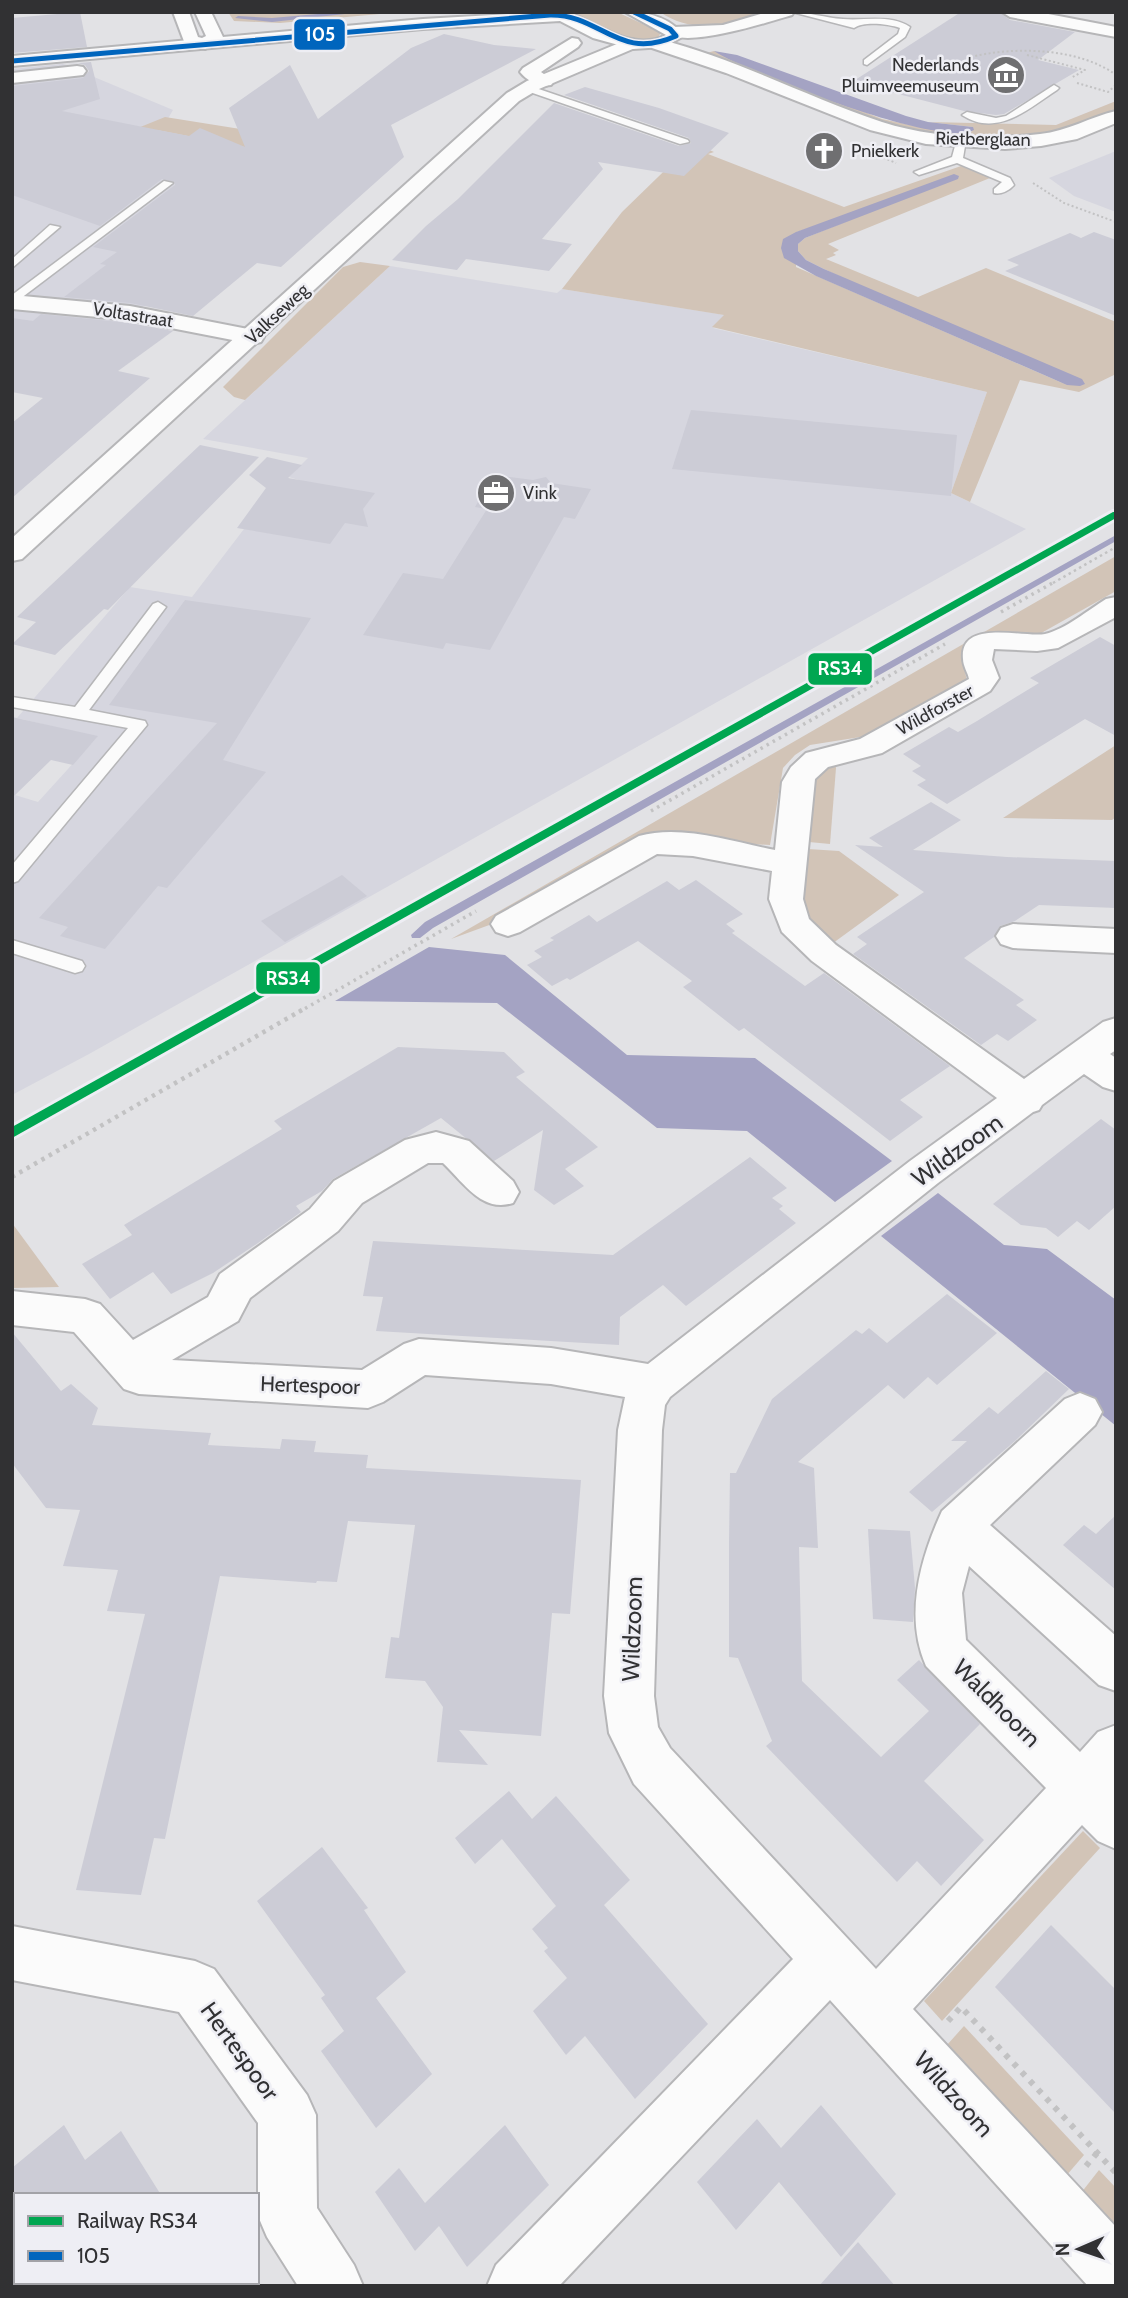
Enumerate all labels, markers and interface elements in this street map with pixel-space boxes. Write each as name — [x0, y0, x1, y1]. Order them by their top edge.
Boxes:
line badge: 105 — [293, 18, 346, 51]
text: 105 — [305, 23, 335, 46]
place label: Nederlands Pluimveemuseum — [842, 54, 979, 97]
museum icon: Nederlands Pluimveemuseum — [985, 54, 1027, 96]
street label: Rietberglaan — [935, 127, 1031, 151]
church icon: Pnielkerk — [803, 130, 845, 172]
place label: Pnielkerk — [851, 140, 920, 162]
street label: Valkseweg — [241, 278, 314, 349]
street label: Voltastraat — [91, 298, 175, 332]
office icon: Vink — [475, 472, 517, 514]
place label: Vink — [523, 482, 558, 504]
line badge: RS34 — [807, 652, 873, 686]
text: RS34 — [818, 657, 862, 680]
street label: Wildforster — [893, 680, 978, 740]
line badge: RS34 — [255, 961, 321, 995]
text: RS34 — [266, 967, 310, 990]
street label: Wildzoom — [906, 1107, 1008, 1193]
street label: Hertespoor — [260, 1371, 361, 1399]
street label: Wildzoom — [616, 1576, 648, 1682]
street label: Waldhoorn — [947, 1653, 1047, 1753]
street label: Hertespoor — [195, 1996, 285, 2106]
street label: Wildzoom — [908, 2045, 1000, 2143]
legend — [14, 2193, 259, 2284]
text: Railway RS34 — [77, 2208, 198, 2233]
north arrow — [1044, 2214, 1114, 2284]
text: N — [1051, 2242, 1074, 2257]
text: 105 — [77, 2243, 110, 2268]

